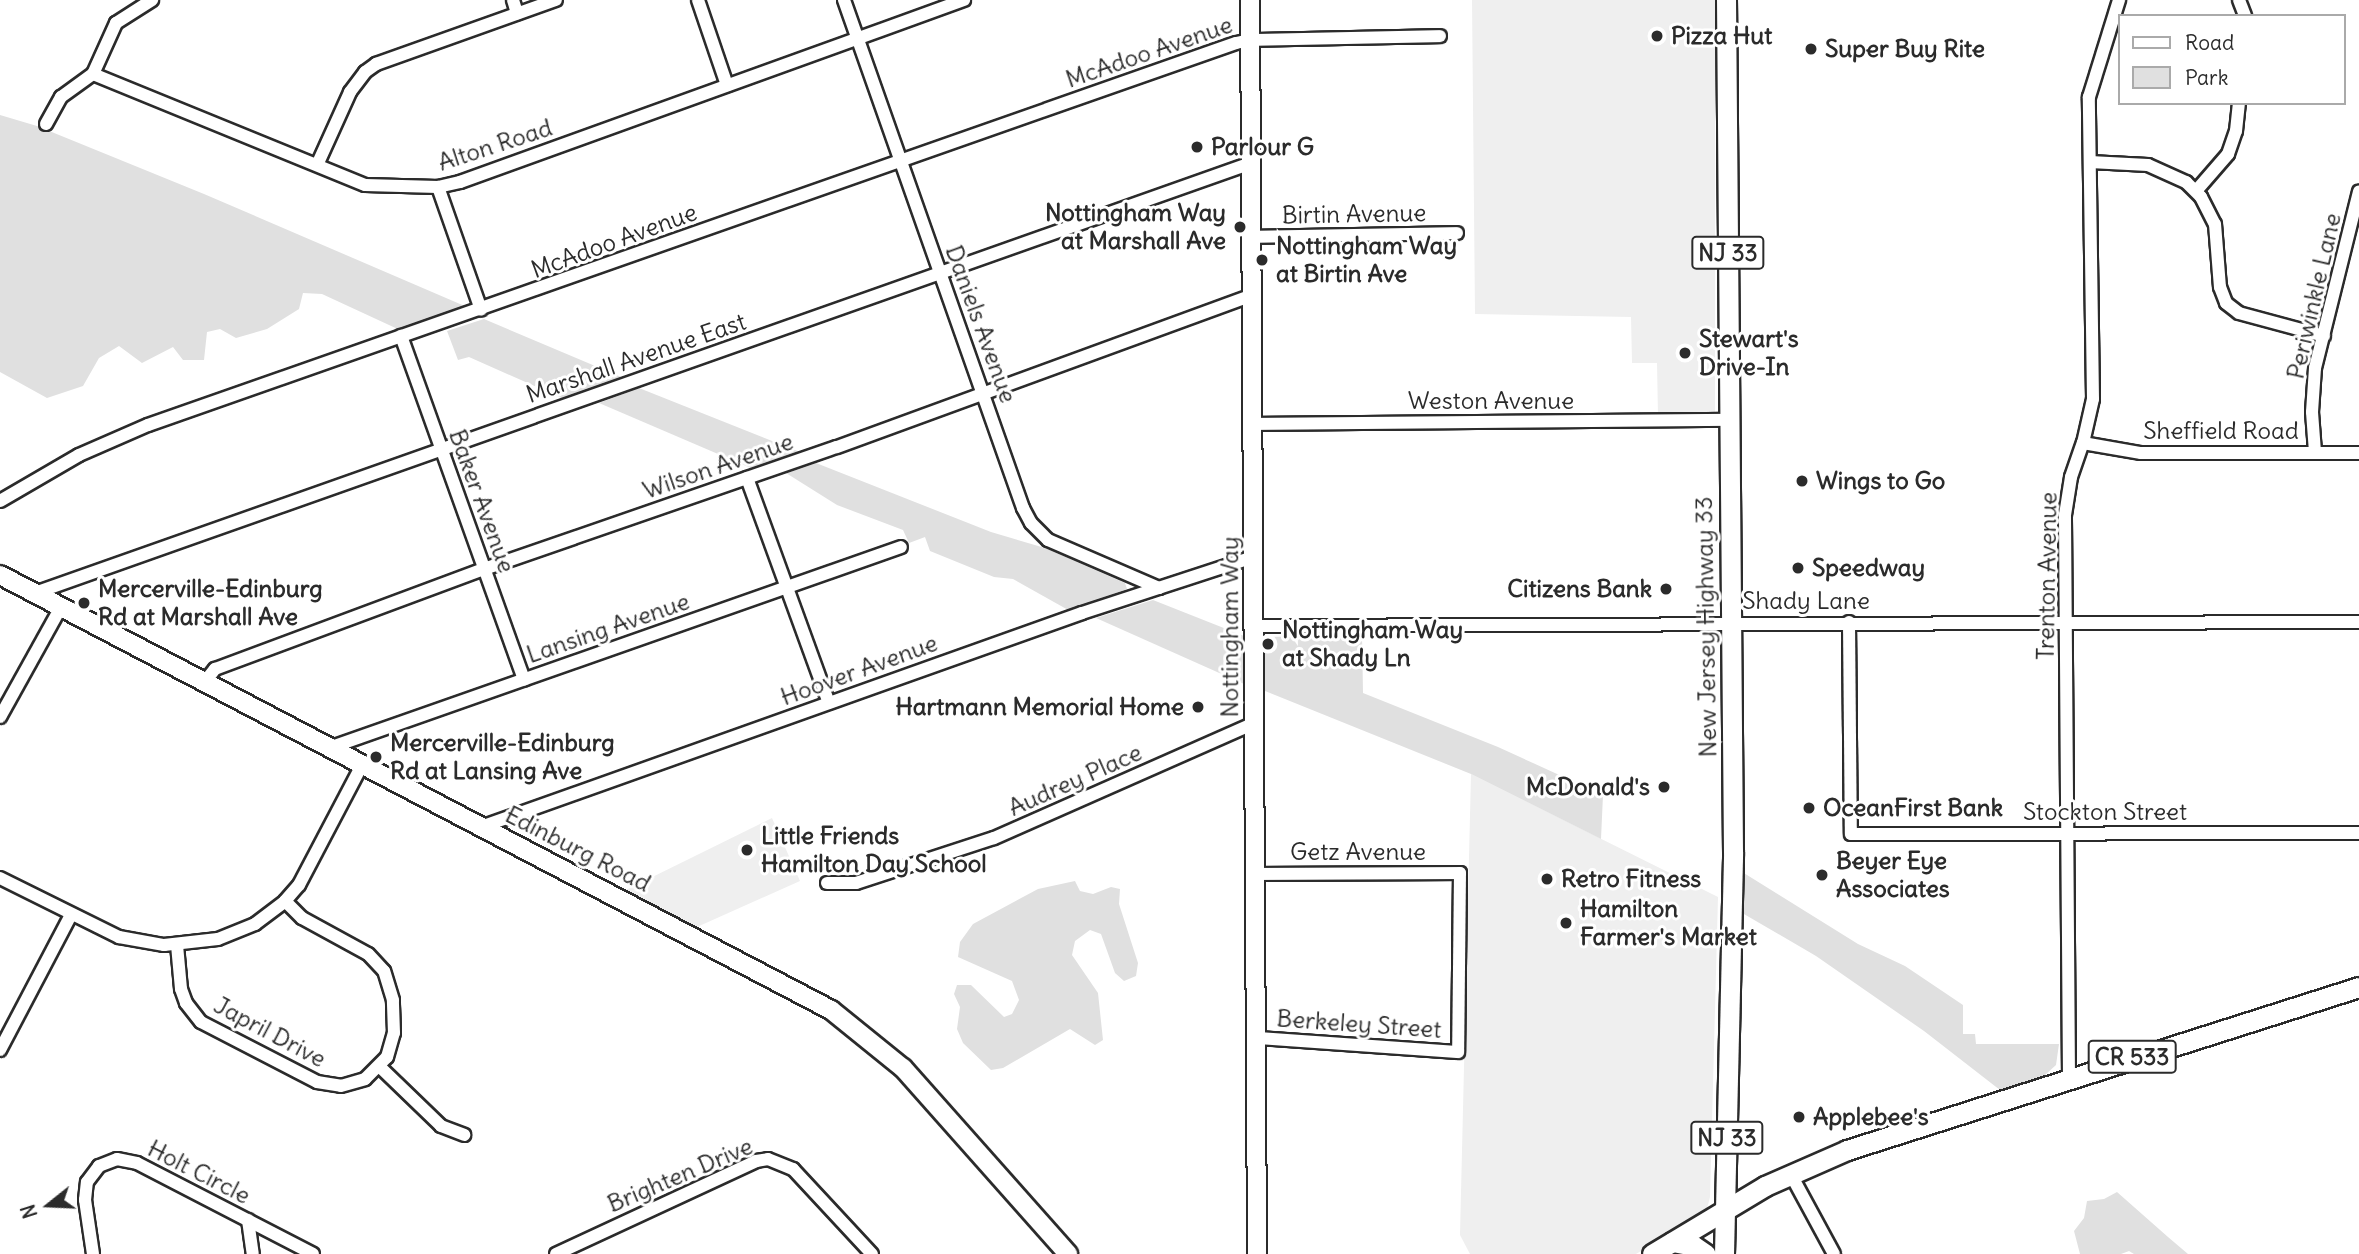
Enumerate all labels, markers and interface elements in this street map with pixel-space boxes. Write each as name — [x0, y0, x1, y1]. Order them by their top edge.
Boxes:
street label: McAdoo Avenue — [1062, 10, 1236, 94]
legend — [2118, 14, 2345, 105]
place label: Pizza Hut — [1671, 22, 1772, 50]
marker: Pizza Hut — [1649, 28, 1665, 44]
text: Road — [2185, 29, 2234, 56]
place label: Super Buy Rite — [1825, 35, 1985, 63]
marker: Super Buy Rite — [1803, 41, 1819, 57]
text: Park — [2185, 64, 2228, 91]
street label: Alton Road — [434, 113, 556, 177]
place label: Parlour G — [1211, 133, 1314, 161]
marker: Parlour G — [1189, 139, 1205, 155]
street label: McAdoo Avenue — [527, 198, 701, 284]
street label: Birtin Avenue — [1282, 198, 1426, 230]
place label: Nottingham Way at Marshall Ave — [1045, 199, 1226, 255]
street label: Periwinkle Lane — [2281, 210, 2347, 382]
marker: Nottingham Way at Marshall Ave — [1232, 219, 1248, 235]
place label: Nottingham Way at Birtin Ave — [1276, 232, 1457, 288]
road number: NJ 33 — [1691, 234, 1765, 272]
street label: Daniels Avenue — [939, 241, 1023, 407]
marker: Nottingham Way at Birtin Ave — [1254, 252, 1270, 268]
street label: Marshall Avenue East — [522, 307, 750, 409]
place label: Stewart's Drive-In — [1699, 325, 1799, 381]
marker: Stewart's Drive-In — [1677, 345, 1693, 361]
street label: Weston Avenue — [1408, 387, 1574, 415]
street label: Sheffield Road — [2143, 417, 2299, 445]
street label: Baker Avenue — [443, 425, 521, 577]
street label: Wilson Avenue — [639, 427, 797, 505]
place label: Wings to Go — [1816, 467, 1945, 495]
marker: Wings to Go — [1794, 473, 1810, 489]
street label: Trenton Avenue — [2031, 492, 2063, 660]
street label: New Jersey Highway 33 — [1689, 496, 1723, 758]
street label: Nottingham Way — [1216, 536, 1244, 718]
place label: Speedway — [1812, 554, 1925, 582]
marker: Speedway — [1790, 560, 1806, 576]
place label: Mercerville-Edinburg Rd at Marshall Ave — [98, 575, 323, 631]
place label: Citizens Bank — [1507, 575, 1652, 603]
marker: Citizens Bank — [1658, 581, 1674, 597]
street label: Lansing Avenue — [523, 587, 693, 669]
street label: Shady Lane — [1742, 587, 1870, 615]
marker: Mercerville-Edinburg Rd at Marshall Ave — [76, 595, 92, 611]
place label: Nottingham Way at Shady Ln — [1282, 616, 1463, 672]
street label: Hoover Avenue — [777, 628, 941, 712]
marker: Nottingham Way at Shady Ln — [1260, 636, 1276, 652]
place label: Hartmann Memorial Home — [895, 693, 1184, 721]
marker: Hartmann Memorial Home — [1190, 699, 1206, 715]
place label: Mercerville-Edinburg Rd at Lansing Ave — [390, 729, 615, 785]
street label: Audrey Place — [1004, 738, 1146, 822]
marker: Mercerville-Edinburg Rd at Lansing Ave — [368, 749, 384, 765]
place label: McDonald's — [1526, 773, 1650, 801]
marker: McDonald's — [1656, 779, 1672, 795]
place label: OceanFirst Bank — [1823, 794, 2003, 822]
street label: Stockton Street — [2023, 798, 2187, 826]
street label: Edinburg Road — [500, 800, 656, 898]
marker: OceanFirst Bank — [1801, 800, 1817, 816]
place label: Little Friends Hamilton Day School — [761, 822, 987, 878]
street label: Getz Avenue — [1290, 838, 1426, 866]
marker: Little Friends Hamilton Day School — [739, 842, 755, 858]
place label: Beyer Eye Associates — [1836, 847, 1950, 903]
place label: Retro Fitness — [1561, 865, 1701, 893]
marker: Beyer Eye Associates — [1814, 867, 1830, 883]
marker: Retro Fitness — [1539, 871, 1555, 887]
place label: Hamilton Farmer's Market — [1580, 895, 1757, 951]
marker: Hamilton Farmer's Market — [1558, 915, 1574, 931]
street label: Japril Drive — [209, 991, 331, 1073]
street label: Berkeley Street — [1276, 1004, 1442, 1044]
road number: CR 533 — [2086, 1038, 2178, 1076]
place label: Applebee's — [1813, 1103, 1929, 1131]
marker: Applebee's — [1791, 1109, 1807, 1125]
road number: NJ 33 — [1690, 1119, 1764, 1158]
street label: Brighten Drive — [603, 1131, 757, 1219]
street label: Holt Circle — [143, 1134, 255, 1210]
north arrow — [14, 1170, 84, 1240]
text: N — [16, 1202, 42, 1221]

